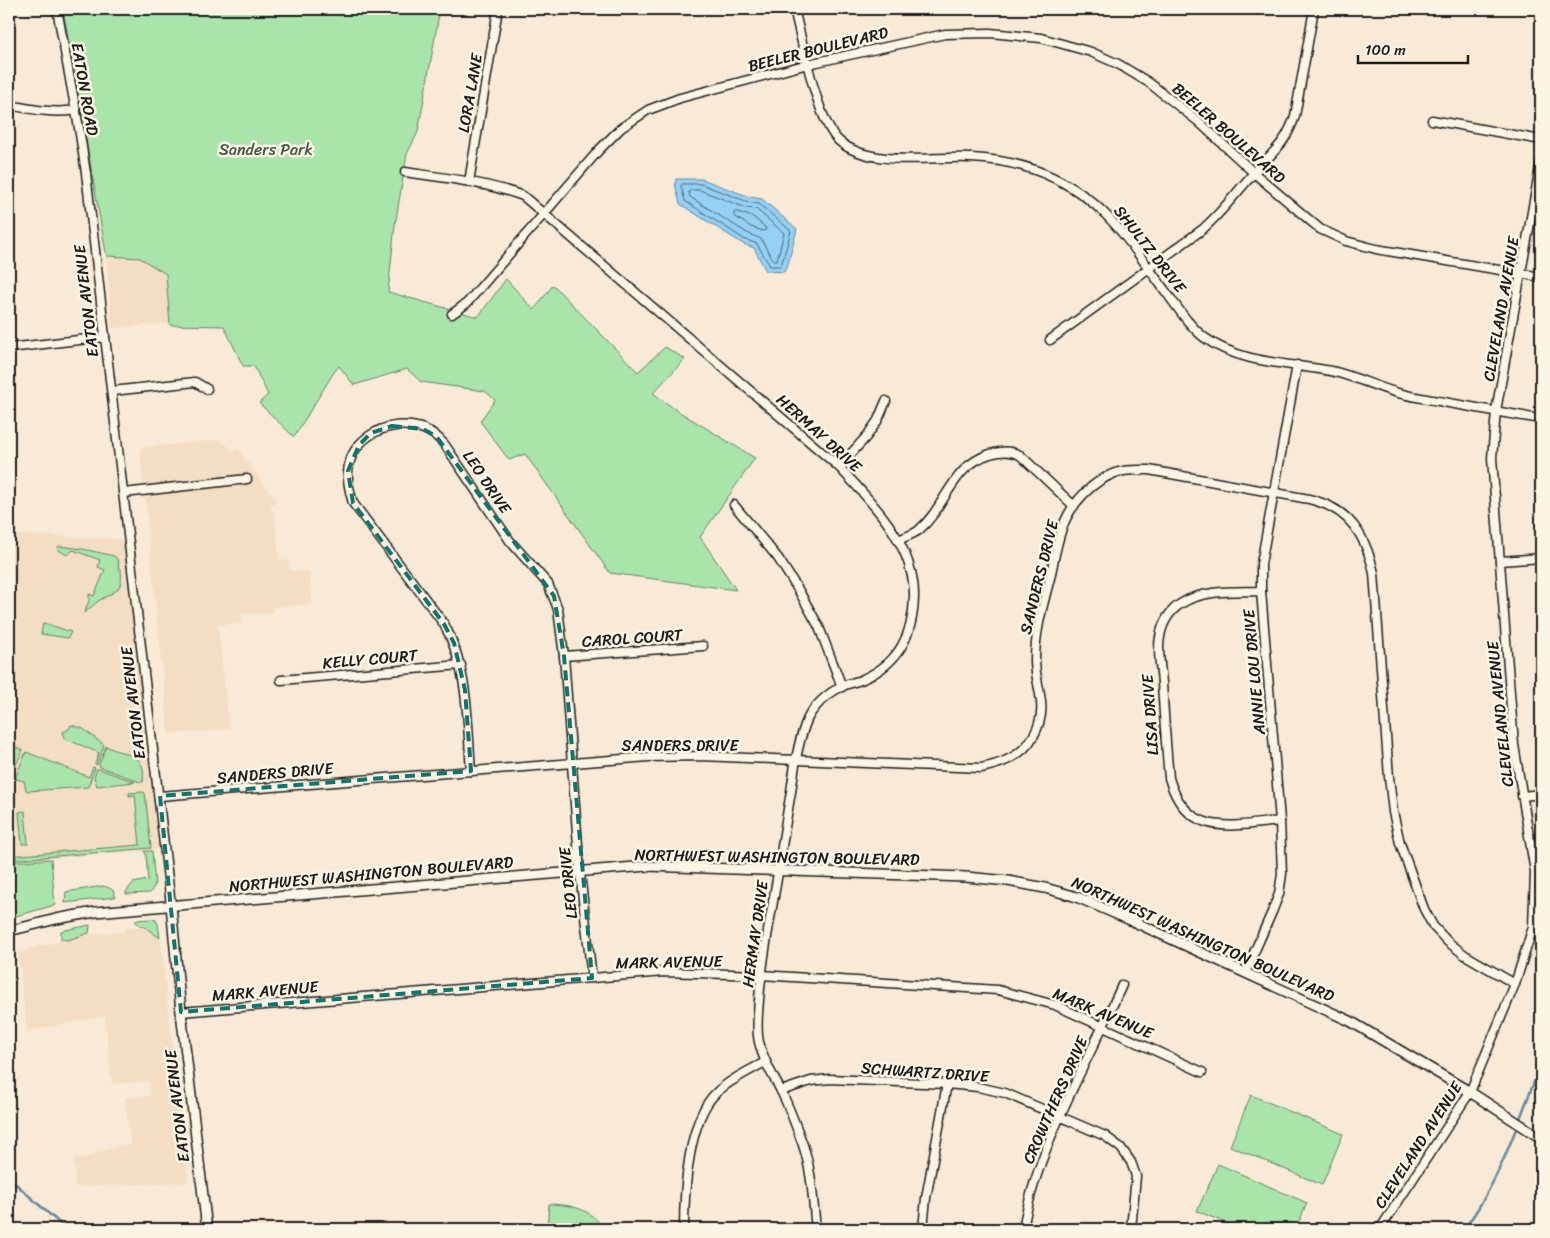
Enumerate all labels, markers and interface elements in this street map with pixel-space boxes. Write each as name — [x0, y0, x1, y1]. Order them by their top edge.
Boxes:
street label: BEELER BOULEVARD — [745, 17, 892, 80]
scale bar — [1358, 32, 1468, 64]
text: 100 m — [1365, 37, 1406, 63]
street label: EATON ROAD — [63, 40, 108, 138]
street label: LORA LANE — [449, 50, 491, 135]
street label: BEELER BOULEVARD — [1165, 75, 1293, 191]
park label: Sanders Park — [219, 135, 313, 164]
street label: SHULTZ DRIVE — [1106, 198, 1195, 300]
street label: CLEVELAND AVENUE — [1474, 233, 1528, 384]
street label: EATON AVENUE — [65, 242, 107, 359]
street label: HERMAY DRIVE — [769, 386, 870, 481]
street label: LEO DRIVE — [455, 444, 520, 521]
street label: SANDERS DRIVE — [1011, 516, 1067, 637]
street label: ANNIE LOU DRIVE — [1234, 607, 1274, 737]
street label: CAROL COURT — [581, 620, 684, 656]
street label: CLEVELAND AVENUE — [1478, 638, 1522, 788]
street label: KELLY COURT — [321, 640, 420, 678]
street label: EATON AVENUE — [112, 644, 154, 761]
street label: LISA DRIVE — [1133, 673, 1167, 756]
street label: SANDERS DRIVE — [622, 731, 739, 760]
street label: SANDERS DRIVE — [216, 753, 336, 793]
street label: NORTHWEST WASHINGTON BOULEVARD — [634, 840, 920, 874]
street label: LEO DRIVE — [550, 845, 586, 920]
street label: NORTHWEST WASHINGTON BOULEVARD — [228, 847, 515, 901]
street label: NORTHWEST WASHINGTON BOULEVARD — [1067, 868, 1339, 1010]
street label: HERMAY DRIVE — [733, 878, 777, 989]
street label: MARK AVENUE — [615, 947, 724, 977]
street label: MARK AVENUE — [211, 972, 320, 1010]
street label: MARK AVENUE — [1048, 979, 1159, 1048]
street label: CROWTHERS DRIVE — [1014, 1031, 1097, 1168]
street label: EATON AVENUE — [156, 1047, 198, 1164]
street label: SCHWARTZ DRIVE — [860, 1053, 991, 1091]
street label: CLEVELAND AVENUE — [1366, 1075, 1471, 1214]

